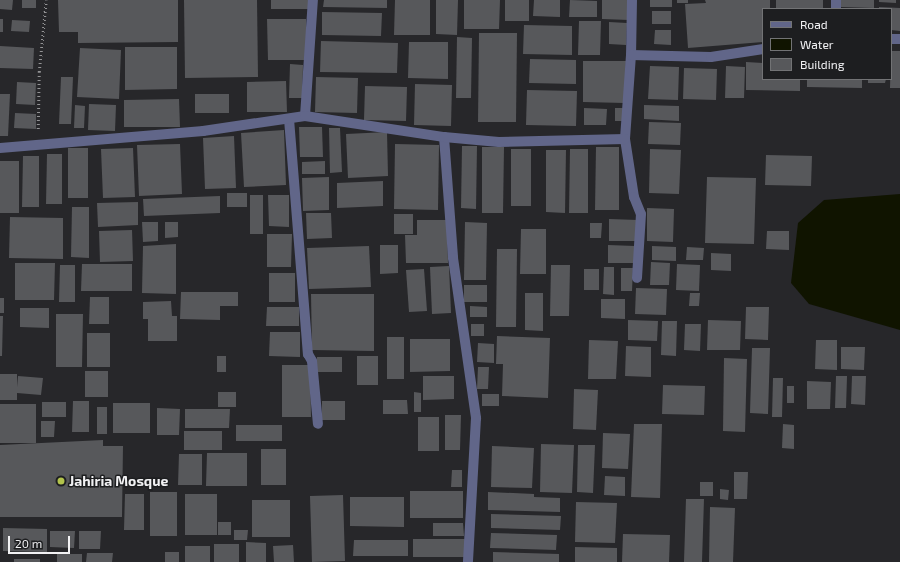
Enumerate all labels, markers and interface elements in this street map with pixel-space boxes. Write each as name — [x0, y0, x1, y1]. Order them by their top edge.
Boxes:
legend — [762, 8, 892, 80]
text: Road — [800, 17, 828, 31]
text: Water — [800, 37, 834, 51]
text: Building — [800, 57, 844, 71]
place label: Jahiria Mosque — [69, 473, 168, 489]
marker: Jahiria Mosque — [56, 476, 66, 486]
scale bar — [10, 528, 72, 554]
text: 20 m — [15, 536, 42, 550]

